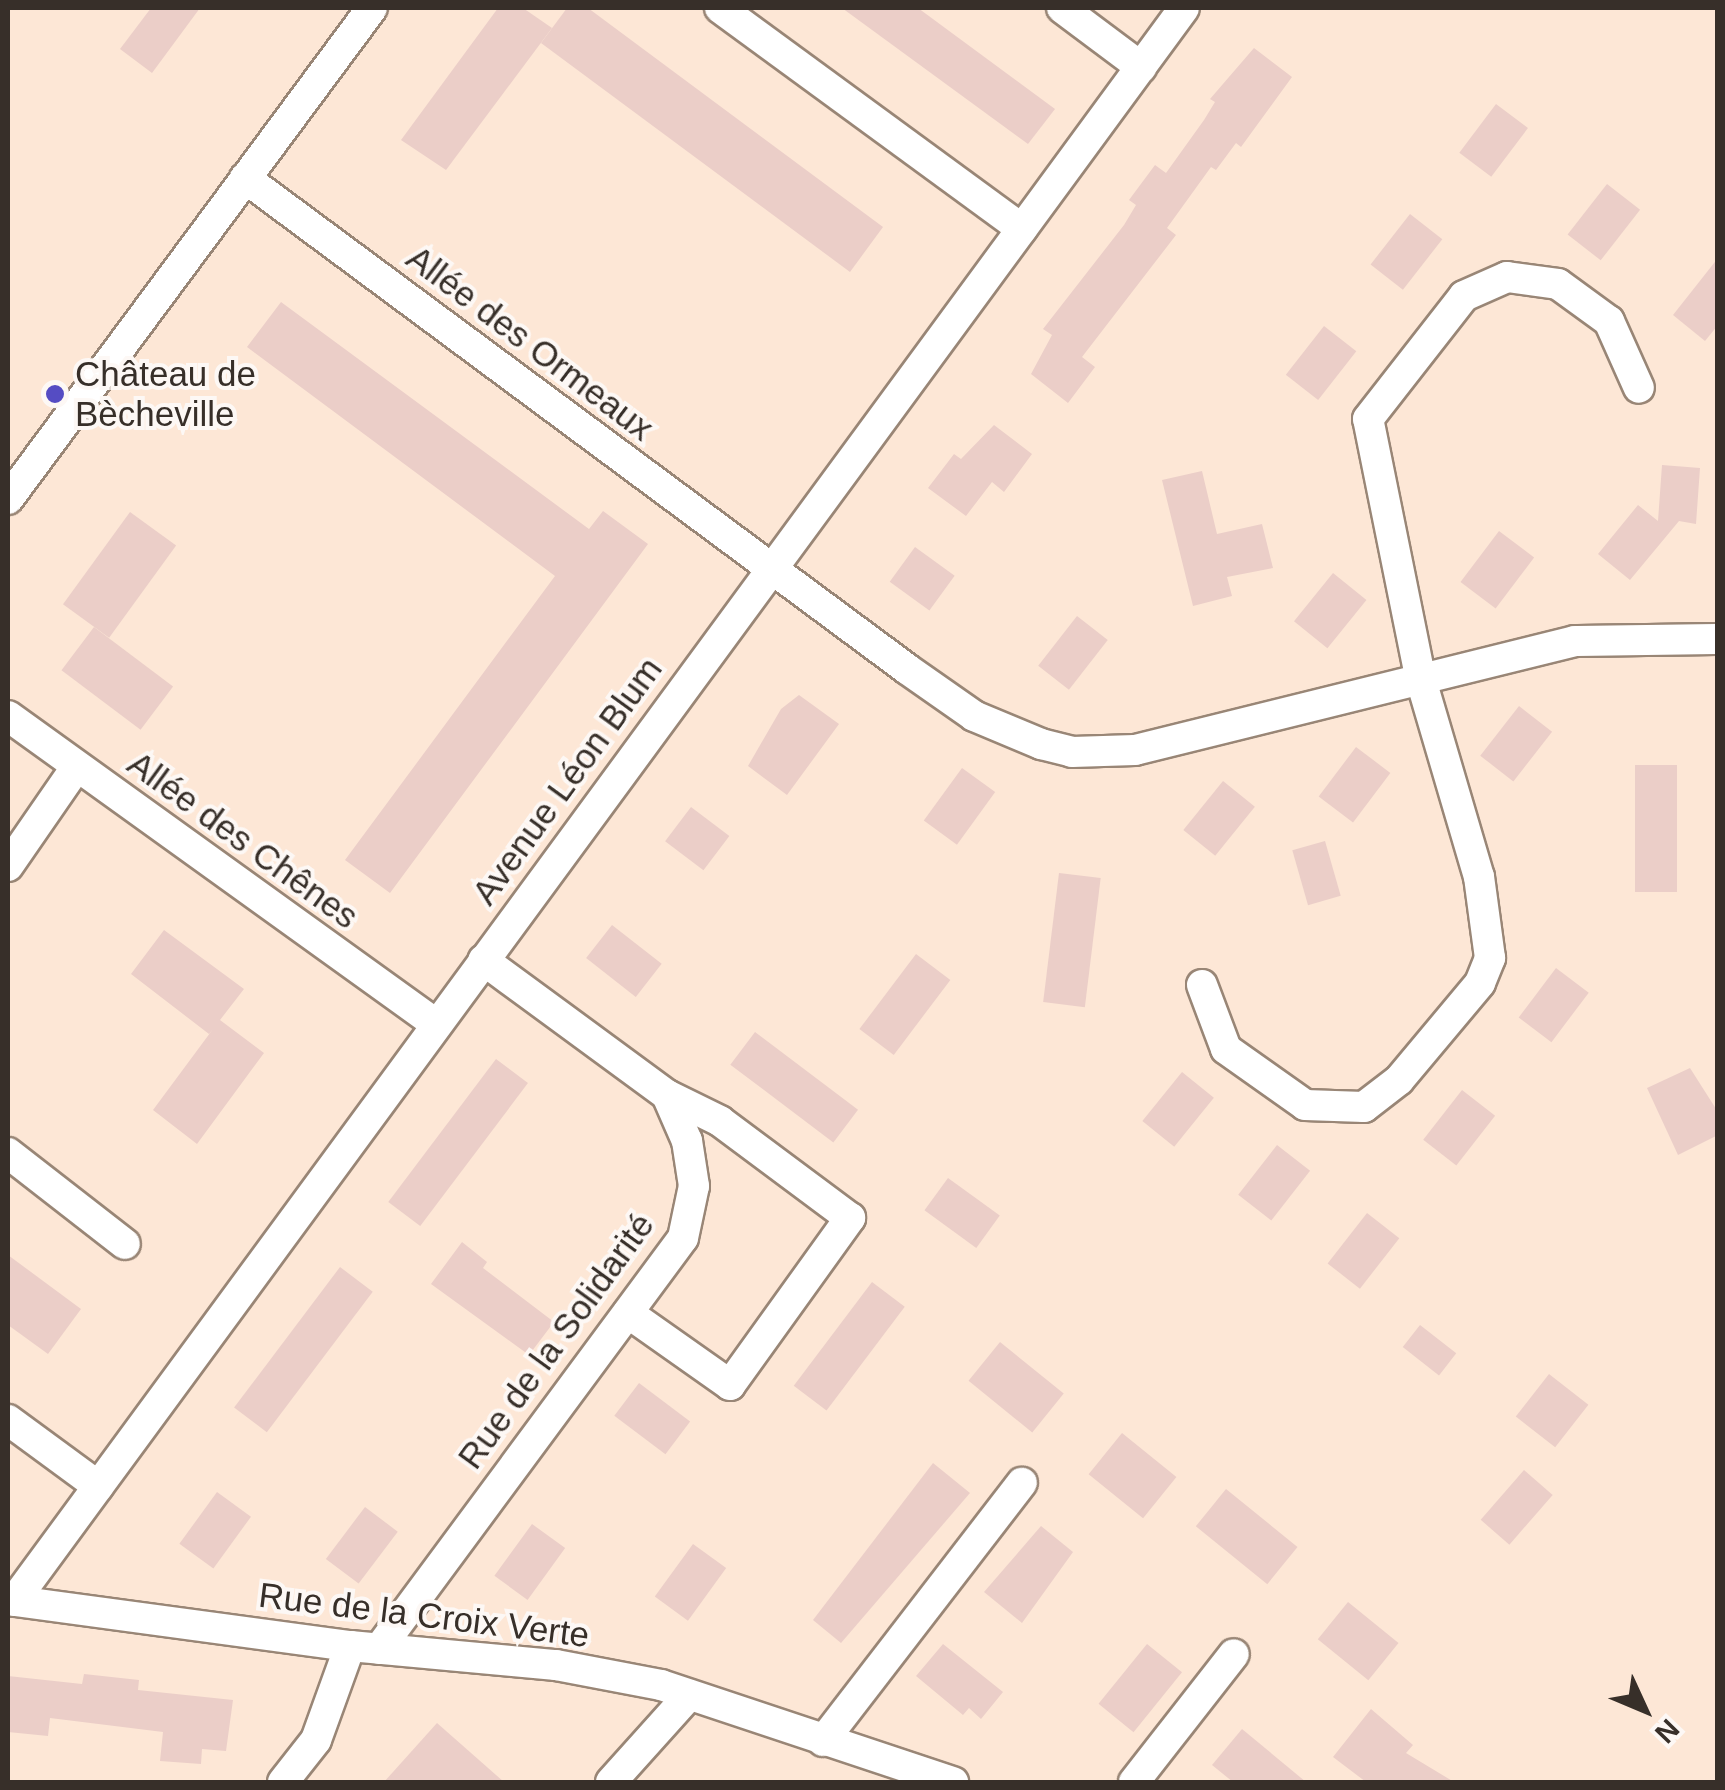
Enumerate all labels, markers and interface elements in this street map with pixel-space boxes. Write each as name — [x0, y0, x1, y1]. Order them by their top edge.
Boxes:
street label: Allée des Ormeaux — [399, 237, 661, 449]
place label: Château de Bècheville — [75, 353, 256, 435]
marker: Château de Bècheville — [44, 383, 66, 405]
street label: Avenue Léon Blum — [463, 649, 671, 913]
street label: Allée des Chênes — [120, 742, 366, 938]
street label: Rue de la Solidarité — [449, 1205, 663, 1477]
street label: Rue de la Croix Verte — [256, 1574, 592, 1656]
north arrow — [1595, 1660, 1695, 1760]
text: N — [1649, 1713, 1685, 1749]

